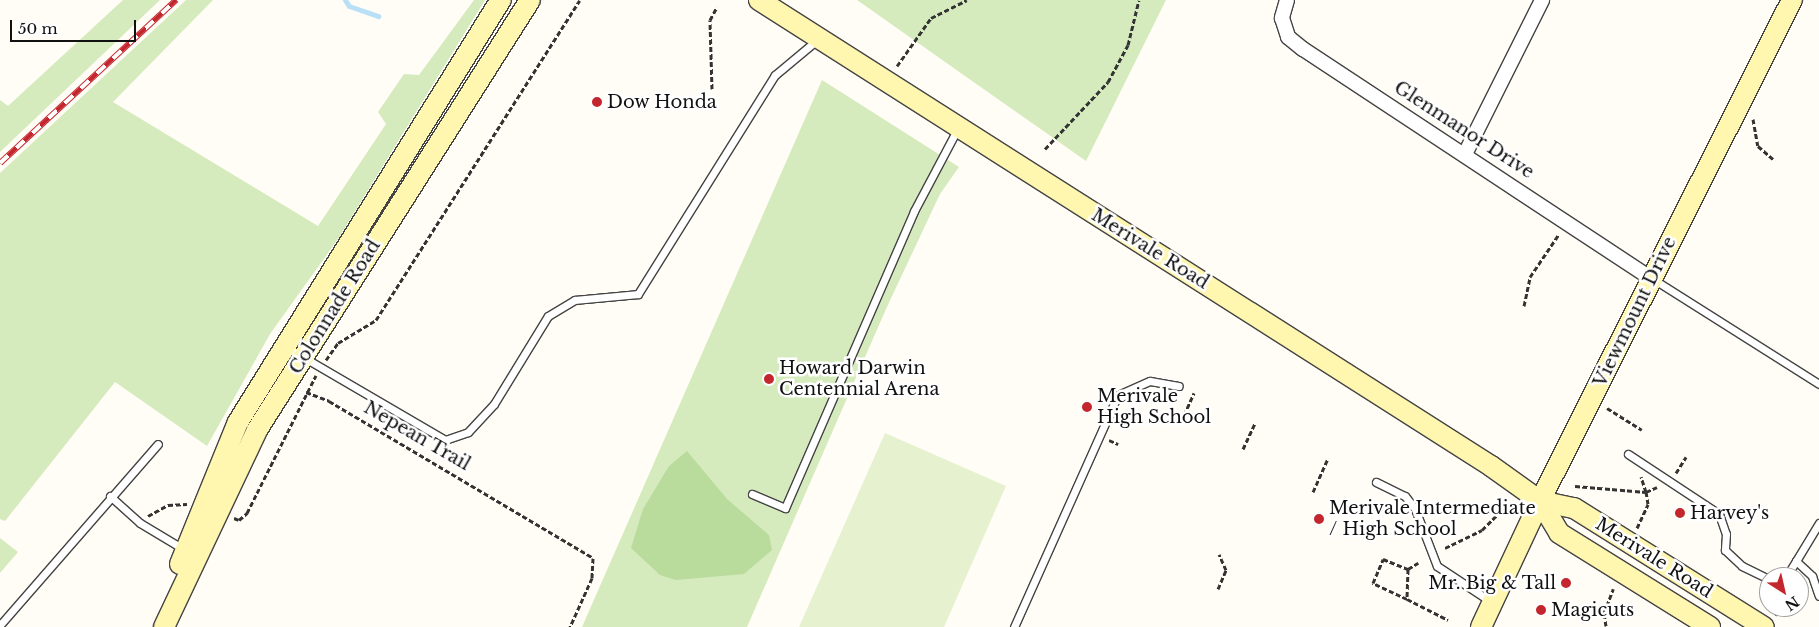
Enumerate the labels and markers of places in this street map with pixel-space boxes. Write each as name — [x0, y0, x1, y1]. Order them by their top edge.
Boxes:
place label: Dow Honda — [607, 91, 717, 113]
marker: Dow Honda — [591, 96, 603, 108]
place label: Howard Darwin Centennial Arena — [779, 358, 940, 400]
marker: Howard Darwin Centennial Arena — [763, 373, 775, 385]
place label: Merivale High School — [1097, 386, 1211, 428]
marker: Merivale High School — [1081, 401, 1093, 413]
place label: Merivale Intermediate / High School — [1329, 498, 1536, 540]
place label: Harvey's — [1690, 502, 1769, 524]
marker: Harvey's — [1674, 507, 1686, 519]
marker: Merivale Intermediate / High School — [1313, 513, 1325, 525]
place label: Mr. Big & Tall — [1427, 572, 1556, 594]
marker: Mr. Big & Tall — [1560, 577, 1572, 589]
place label: Magicuts — [1551, 599, 1634, 621]
marker: Magicuts — [1535, 604, 1547, 616]

